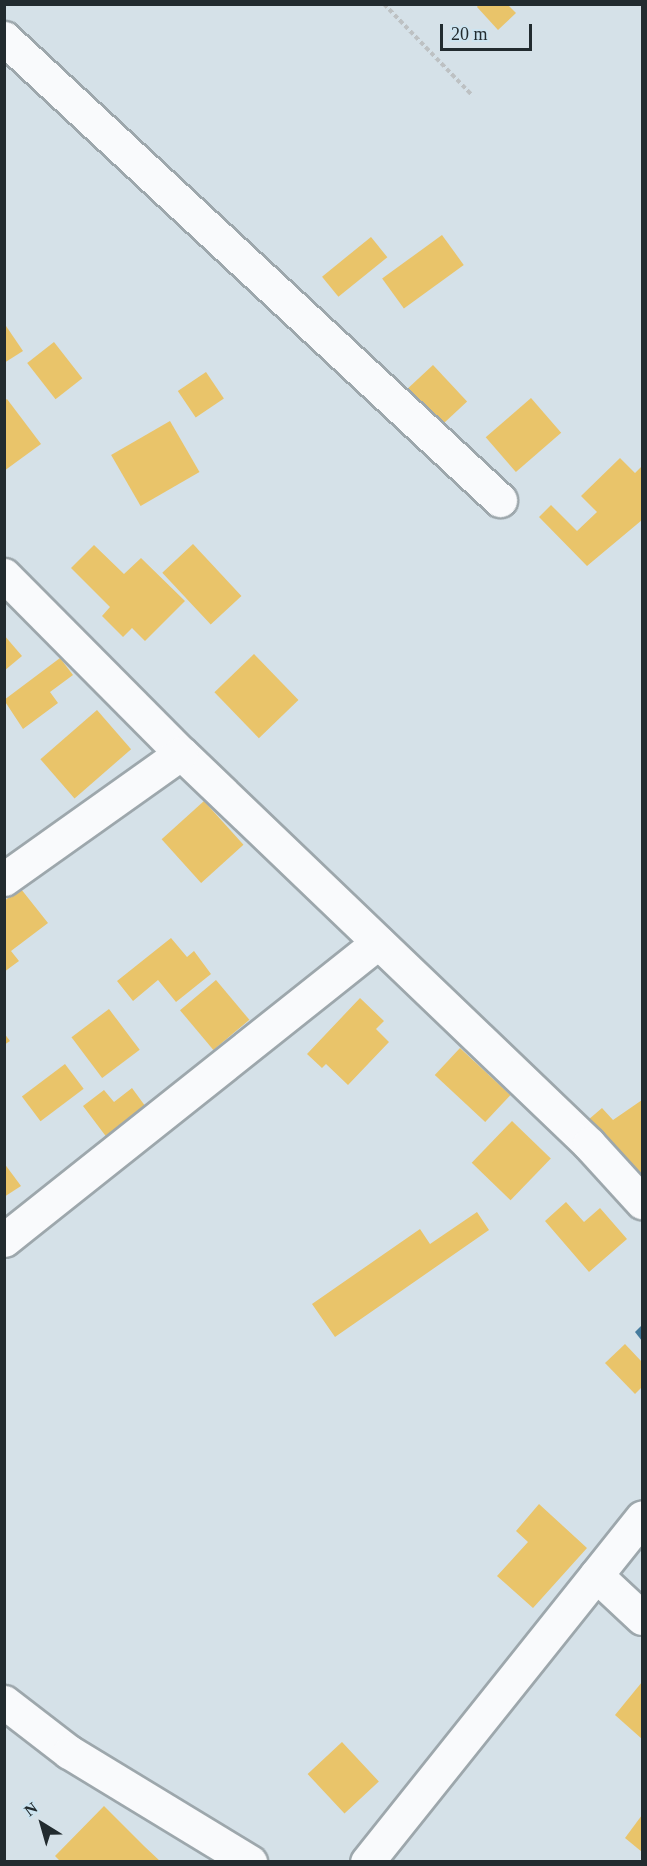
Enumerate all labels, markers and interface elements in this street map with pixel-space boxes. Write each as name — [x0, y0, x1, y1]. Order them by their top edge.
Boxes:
scale bar — [443, 12, 534, 50]
text: 20 m — [451, 24, 488, 44]
north arrow — [12, 1794, 72, 1854]
text: N — [21, 1799, 41, 1819]

